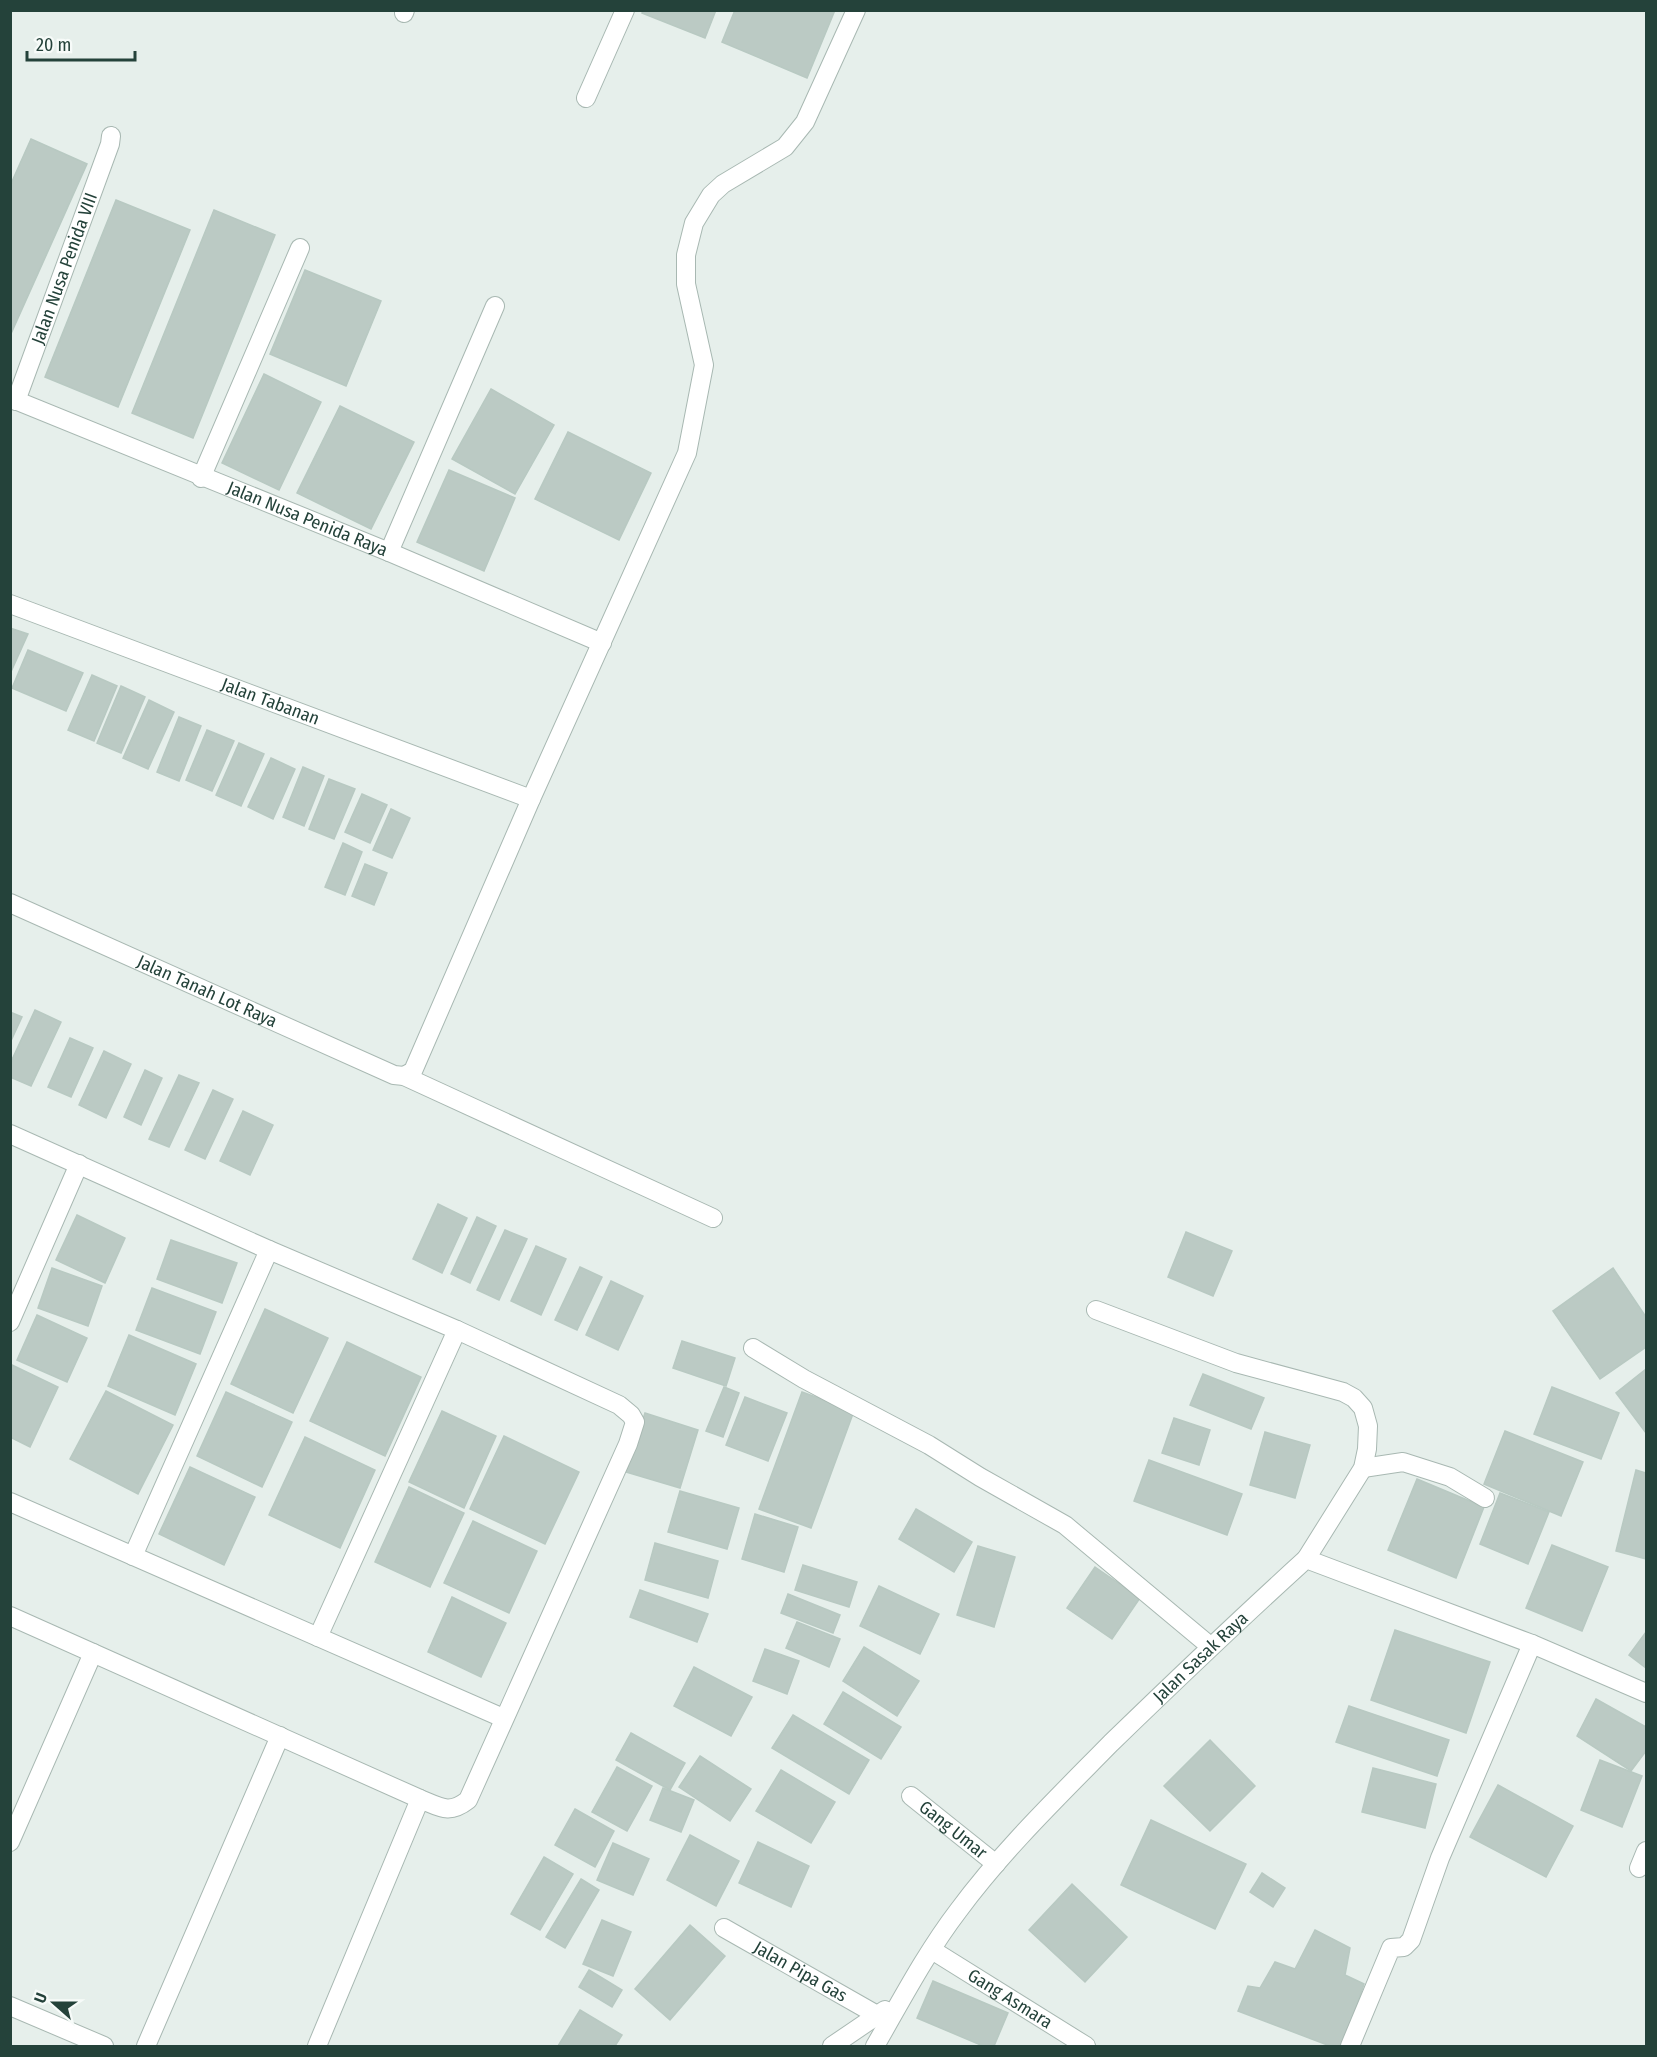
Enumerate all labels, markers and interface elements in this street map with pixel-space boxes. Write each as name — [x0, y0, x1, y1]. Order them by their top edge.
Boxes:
scale bar — [27, 24, 135, 62]
text: 20 m — [36, 34, 71, 56]
street label: Jalan Nusa Penida VIII — [27, 190, 102, 347]
street label: Jalan Nusa Penida Raya — [224, 476, 391, 561]
street label: Jalan Tabanan — [218, 673, 323, 730]
street label: Jalan Tanah Lot Raya — [134, 950, 281, 1032]
street label: Jalan Sasak Raya — [1149, 1607, 1253, 1707]
street label: Gang Umar — [915, 1796, 992, 1864]
street label: Jalan Pipa Gas — [750, 1936, 851, 2007]
street label: Gang Asmara — [964, 1964, 1057, 2033]
north arrow — [24, 1973, 84, 2033]
text: U — [30, 1990, 51, 2006]

